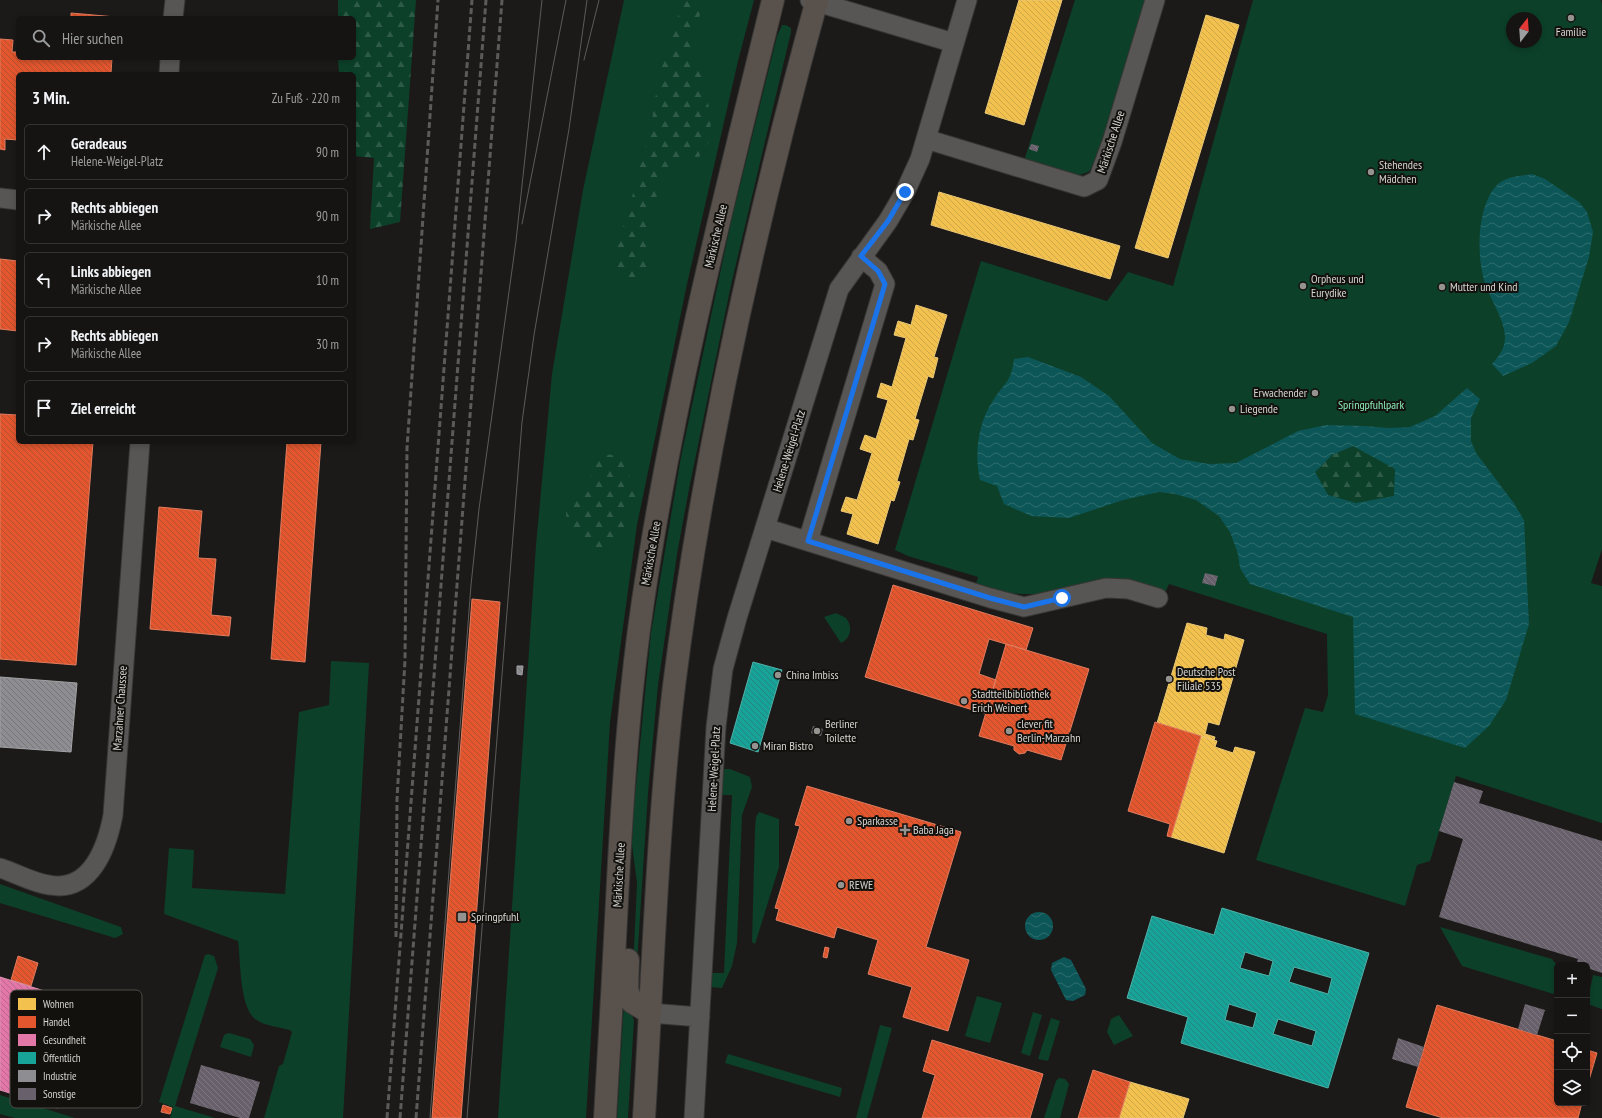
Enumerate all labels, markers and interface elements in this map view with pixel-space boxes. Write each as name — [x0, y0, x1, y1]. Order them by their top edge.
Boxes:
north arrow — [1506, 12, 1542, 48]
marker: Familie — [1566, 13, 1576, 23]
search box — [16, 16, 356, 60]
place label: Familie — [1556, 24, 1586, 39]
icon: search — [30, 27, 52, 49]
text: Hier suchen — [62, 29, 123, 48]
text: 3 Min. — [32, 87, 70, 109]
text: Zu Fuß · 220 m — [272, 90, 340, 107]
street label: Märkische Allee — [1093, 109, 1128, 175]
text: Geradeaus — [71, 134, 127, 153]
icon: ahead — [33, 141, 55, 163]
text: 90 m — [316, 144, 339, 161]
text: Helene-Weigel-Platz — [71, 153, 163, 170]
place label: Stehendes Mädchen — [1379, 157, 1422, 186]
marker: Stehendes Mädchen — [1366, 167, 1376, 177]
route end — [896, 183, 914, 201]
text: Rechts abbiegen — [71, 198, 158, 217]
street label: Märkische Allee — [701, 203, 730, 269]
icon: right — [33, 205, 55, 227]
text: 90 m — [316, 208, 339, 225]
text: Märkische Allee — [71, 217, 141, 234]
text: Links abbiegen — [71, 262, 151, 281]
icon: left — [33, 269, 55, 291]
place label: Orpheus und Eurydike — [1311, 271, 1364, 300]
text: 10 m — [316, 272, 339, 289]
place label: Mutter und Kind — [1450, 279, 1517, 294]
text: Märkische Allee — [71, 281, 141, 298]
marker: Orpheus und Eurydike — [1298, 281, 1308, 291]
marker: Mutter und Kind — [1437, 282, 1447, 292]
text: Rechts abbiegen — [71, 326, 158, 345]
icon: right — [33, 333, 55, 355]
text: 30 m — [316, 336, 339, 353]
text: Märkische Allee — [71, 345, 141, 362]
place label: Erwachender — [1253, 385, 1308, 400]
marker: Erwachender — [1310, 388, 1320, 398]
icon: arrive — [33, 397, 55, 419]
park label: Springpfuhlpark — [1338, 397, 1404, 412]
text: Ziel erreicht — [71, 399, 136, 418]
place label: Liegende — [1240, 401, 1278, 416]
marker: Liegende — [1227, 404, 1237, 414]
street label: Helene-Weigel-Platz — [769, 408, 808, 494]
street label: Märkische Allee — [637, 520, 664, 586]
route start — [1053, 589, 1071, 607]
place label: Deutsche Post Filiale 535 — [1177, 664, 1236, 693]
street label: Marzahner Chaussee — [109, 665, 130, 751]
place label: China Imbiss — [786, 667, 839, 682]
marker: China Imbiss — [773, 670, 783, 680]
marker: Deutsche Post Filiale 535 — [1164, 674, 1174, 684]
place label: Stadtteilbibliothek Erich Weinert — [972, 686, 1049, 715]
marker: Stadtteilbibliothek Erich Weinert — [959, 696, 969, 706]
place label: Berliner Toilette — [825, 716, 859, 745]
place label: clever fit Berlin-Marzahn — [1017, 716, 1080, 745]
street label: Helene-Weigel-Platz — [704, 726, 723, 812]
marker: Berliner Toilette — [812, 726, 822, 736]
marker: clever fit Berlin-Marzahn — [1004, 726, 1014, 736]
place label: Miran Bistro — [763, 738, 813, 753]
marker: Miran Bistro — [750, 741, 760, 751]
place label: Sparkasse — [857, 813, 898, 828]
marker: Sparkasse — [844, 816, 854, 826]
place label: Baba Jaga — [913, 822, 954, 837]
marker: Baba Jaga — [900, 825, 910, 835]
street label: Märkische Allee — [609, 842, 628, 908]
place label: REWE — [849, 877, 873, 892]
marker: REWE — [836, 880, 846, 890]
place label: Springpfuhl — [471, 909, 519, 924]
marker: Springpfuhl — [456, 911, 468, 923]
map controls — [1554, 962, 1590, 1106]
button: + — [1554, 962, 1590, 998]
legend — [10, 990, 142, 1108]
text: Wohnen — [43, 997, 74, 1011]
button: − — [1554, 998, 1590, 1034]
text: Handel — [43, 1015, 70, 1029]
text: Gesundheit — [43, 1033, 86, 1047]
button: locate — [1554, 1034, 1590, 1070]
text: Öffentlich — [43, 1051, 81, 1065]
text: Industrie — [43, 1069, 77, 1083]
button: layers — [1554, 1070, 1590, 1106]
text: Sonstige — [43, 1087, 76, 1101]

